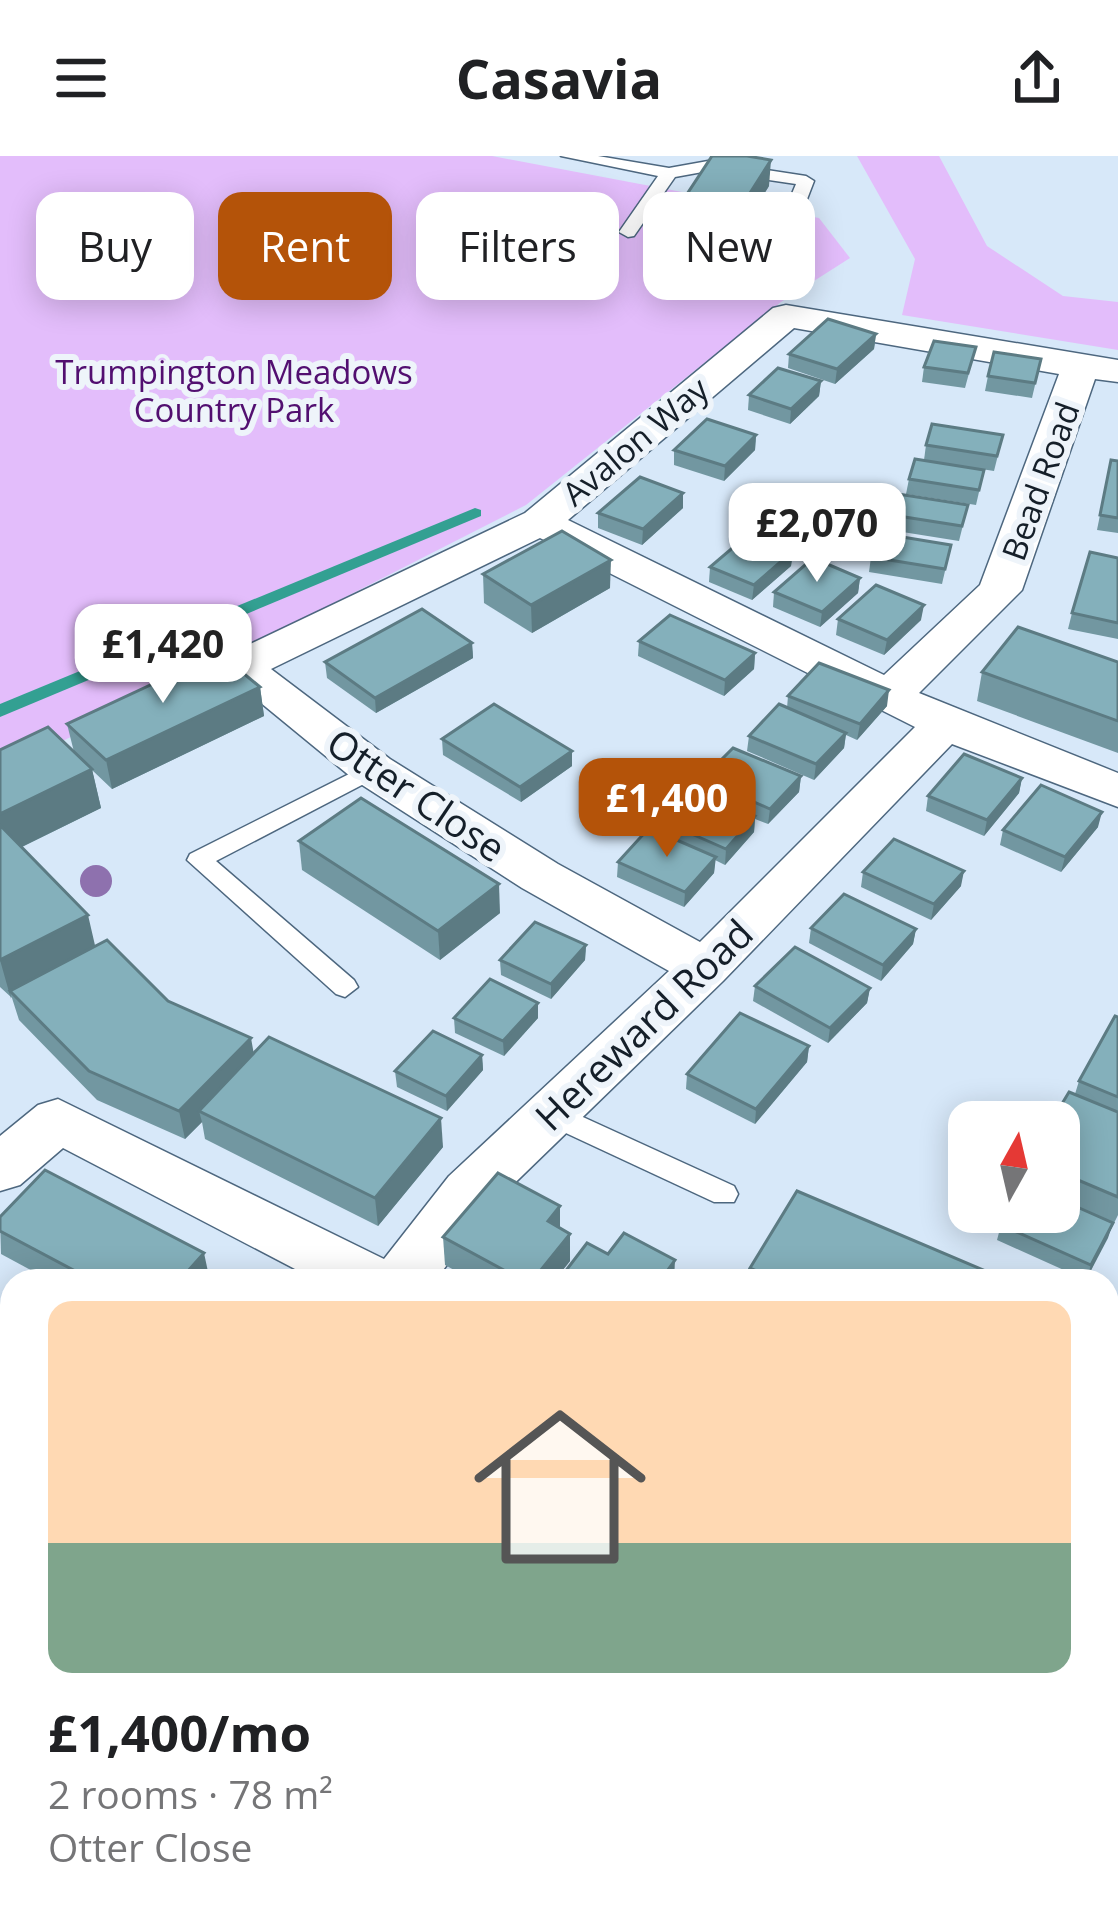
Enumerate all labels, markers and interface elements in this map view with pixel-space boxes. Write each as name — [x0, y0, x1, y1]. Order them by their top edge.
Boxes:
text: Casavia — [456, 41, 662, 115]
icon: menu — [48, 45, 114, 111]
icon: share — [1004, 45, 1070, 111]
chip: Buy — [36, 192, 194, 300]
chip: Rent — [218, 192, 392, 300]
chip: Filters — [416, 192, 619, 300]
chip: New — [643, 192, 815, 300]
park label: Trumpington Meadows Country Park — [55, 349, 413, 432]
street label: Avalon Way — [552, 366, 718, 515]
street label: Bead Road — [991, 395, 1089, 567]
pin: £2,070 — [719, 483, 915, 585]
text: £2,070 — [756, 495, 878, 548]
pin: £1,420 — [65, 604, 261, 706]
text: £1,420 — [102, 616, 224, 669]
street label: Otter Close — [317, 715, 517, 873]
pin: £1,400 — [569, 758, 765, 860]
text: £1,400 — [606, 770, 728, 823]
street label: Hereward Road — [523, 907, 763, 1141]
north arrow — [948, 1101, 1080, 1233]
map controls — [948, 1101, 1080, 1233]
icon: home — [452, 1379, 668, 1595]
text: £1,400/mo — [48, 1697, 311, 1767]
text: 2 rooms · 78 m² — [48, 1767, 333, 1820]
text: Otter Close — [48, 1820, 252, 1873]

